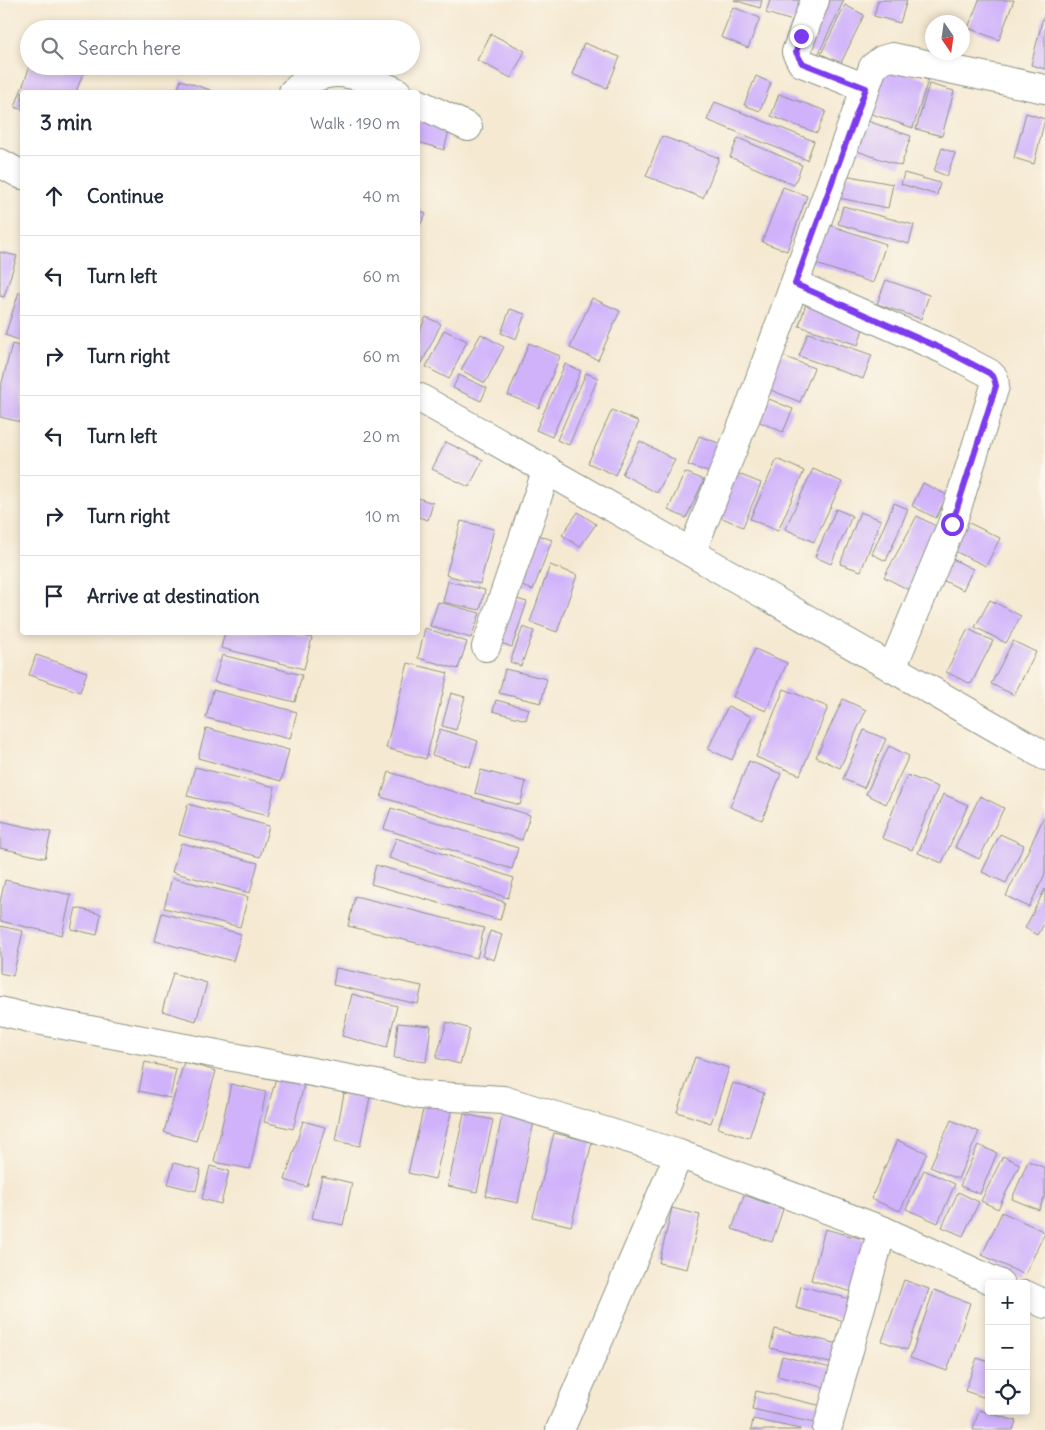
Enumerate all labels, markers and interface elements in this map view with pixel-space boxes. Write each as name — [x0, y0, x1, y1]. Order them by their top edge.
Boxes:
north arrow — [925, 15, 970, 60]
search box — [20, 20, 420, 75]
route end — [790, 25, 813, 48]
icon: search — [38, 34, 66, 62]
text: Search here — [78, 36, 181, 60]
text: 3 min — [40, 109, 92, 136]
text: Walk · 190 m — [310, 113, 400, 133]
icon: ahead — [40, 182, 68, 210]
text: Continue — [87, 184, 164, 208]
text: 40 m — [362, 186, 400, 206]
icon: left — [40, 262, 68, 290]
text: Turn left — [87, 264, 157, 288]
text: 60 m — [362, 266, 400, 286]
icon: right — [40, 342, 68, 370]
text: Turn right — [87, 344, 170, 368]
text: 60 m — [362, 346, 400, 366]
icon: left — [40, 422, 68, 450]
text: Turn left — [87, 424, 157, 448]
text: 20 m — [363, 426, 400, 446]
icon: right — [40, 502, 68, 530]
text: Turn right — [87, 504, 170, 528]
text: 10 m — [365, 506, 400, 526]
route start — [941, 513, 964, 536]
icon: arrive — [40, 582, 68, 610]
text: Arrive at destination — [87, 584, 260, 608]
map controls — [985, 1280, 1030, 1415]
button: + — [985, 1280, 1030, 1325]
button: − — [985, 1325, 1030, 1370]
button: locate — [985, 1370, 1030, 1415]

